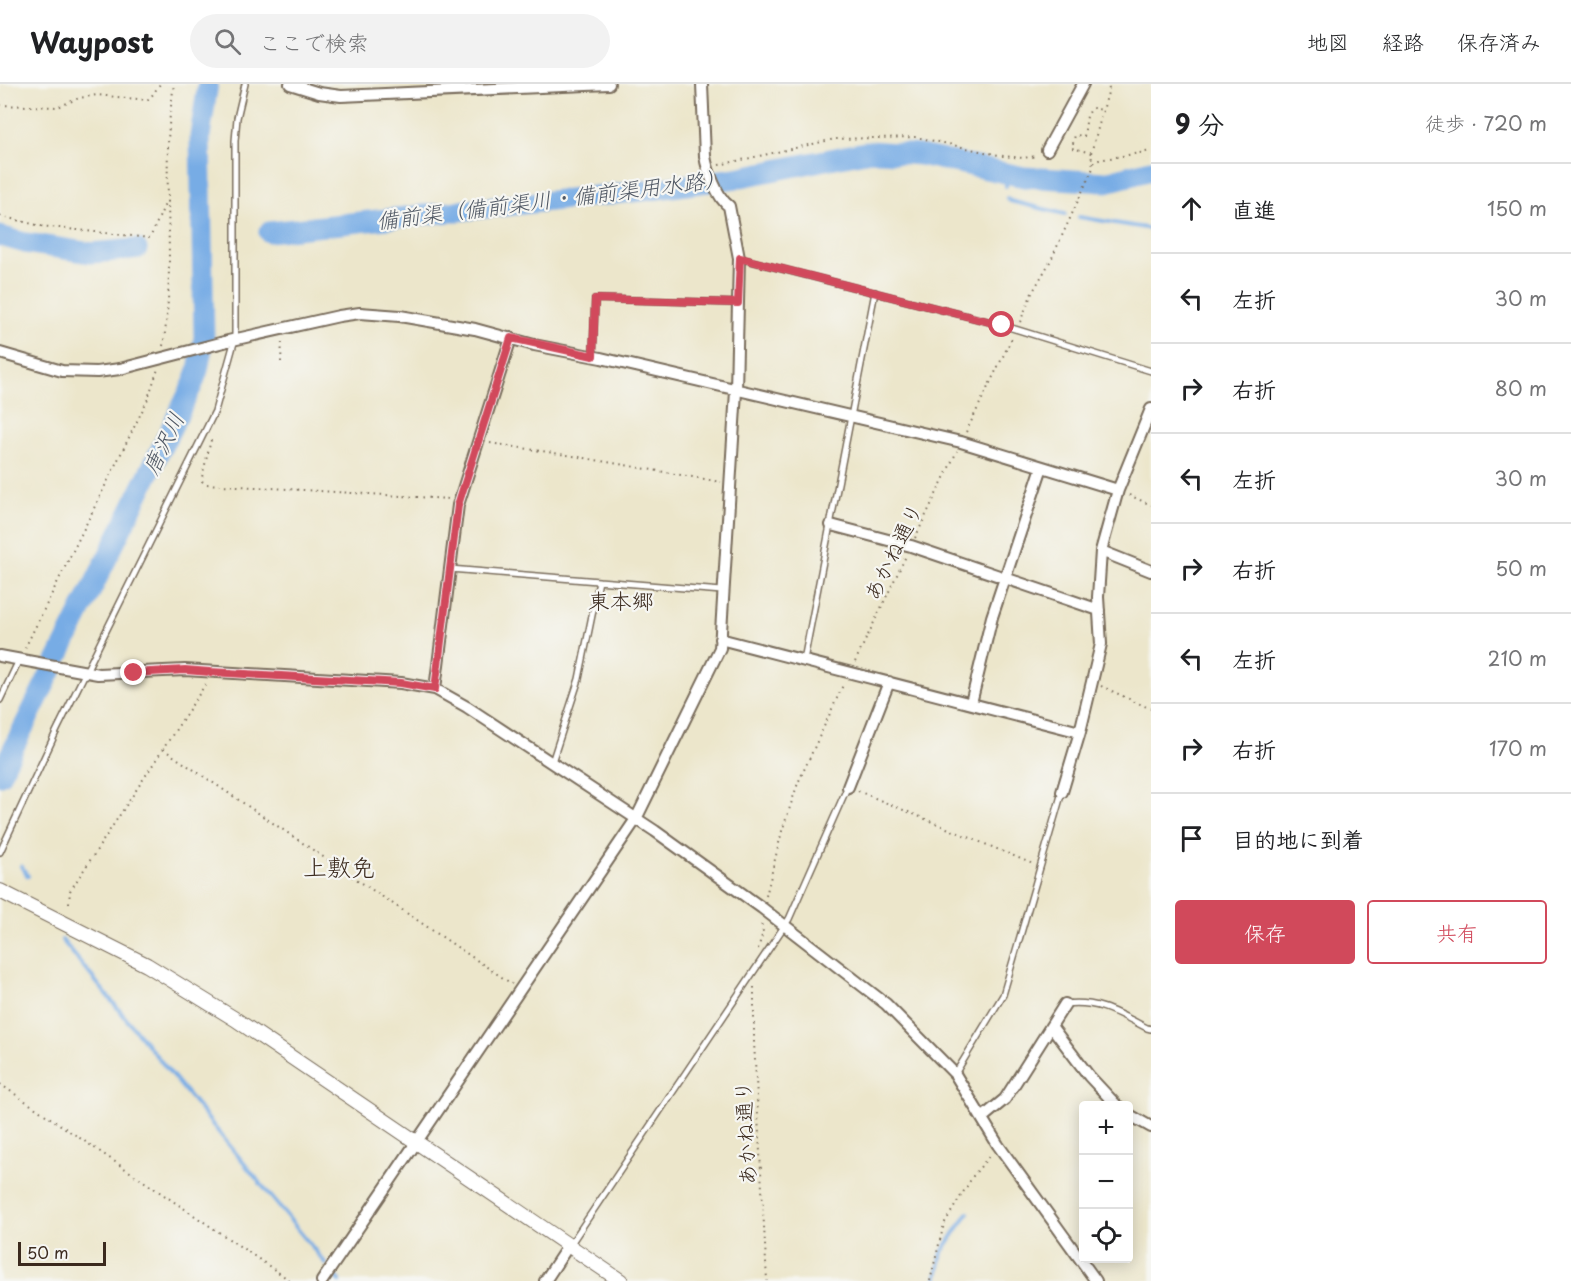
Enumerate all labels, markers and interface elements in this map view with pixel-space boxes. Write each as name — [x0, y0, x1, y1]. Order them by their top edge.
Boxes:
search box — [190, 14, 610, 68]
text: Waypost — [30, 20, 154, 63]
icon: search — [211, 25, 244, 58]
text: ここで検索 — [259, 25, 369, 58]
text: 地図 — [1307, 25, 1349, 57]
text: 経路 — [1382, 25, 1424, 57]
text: 保存済み — [1457, 25, 1541, 57]
text: 9 分 — [1175, 104, 1224, 143]
text: 徒歩 · 720 m — [1425, 108, 1547, 138]
water label: 備前渠（備前渠川・備前渠用水路） — [374, 160, 728, 236]
icon: ahead — [1175, 192, 1208, 225]
text: 直進 — [1232, 192, 1276, 225]
text: 150 m — [1487, 193, 1547, 223]
icon: left — [1175, 282, 1208, 315]
text: 左折 — [1232, 282, 1276, 315]
text: 30 m — [1494, 283, 1547, 313]
route start — [988, 311, 1014, 337]
icon: right — [1175, 372, 1208, 405]
text: 右折 — [1232, 372, 1276, 405]
text: 80 m — [1495, 373, 1547, 403]
water label: 唐沢川 — [133, 406, 191, 480]
icon: left — [1175, 462, 1208, 495]
text: 左折 — [1232, 462, 1276, 495]
text: 30 m — [1494, 463, 1547, 493]
street label: あかね通り — [855, 497, 929, 605]
icon: right — [1175, 552, 1208, 585]
text: 右折 — [1232, 552, 1276, 585]
text: 50 m — [1495, 553, 1547, 583]
district label: 東本郷 — [588, 583, 654, 616]
icon: left — [1175, 642, 1208, 675]
text: 左折 — [1232, 642, 1276, 675]
text: 210 m — [1488, 643, 1547, 673]
route end — [120, 659, 146, 685]
icon: right — [1175, 732, 1208, 765]
text: 右折 — [1232, 732, 1276, 765]
text: 170 m — [1489, 733, 1547, 763]
icon: arrive — [1175, 822, 1208, 855]
text: 目的地に到着 — [1232, 822, 1364, 855]
district label: 上敷免 — [303, 848, 375, 884]
button: 保存 — [1175, 900, 1355, 964]
button: 共有 — [1367, 900, 1547, 964]
street label: あかね通り — [725, 1080, 763, 1186]
map controls — [1079, 1101, 1133, 1263]
button: + — [1079, 1101, 1133, 1155]
button: − — [1079, 1155, 1133, 1209]
button: locate — [1079, 1209, 1133, 1263]
scale bar — [18, 1239, 106, 1266]
text: 50 m — [27, 1240, 68, 1264]

